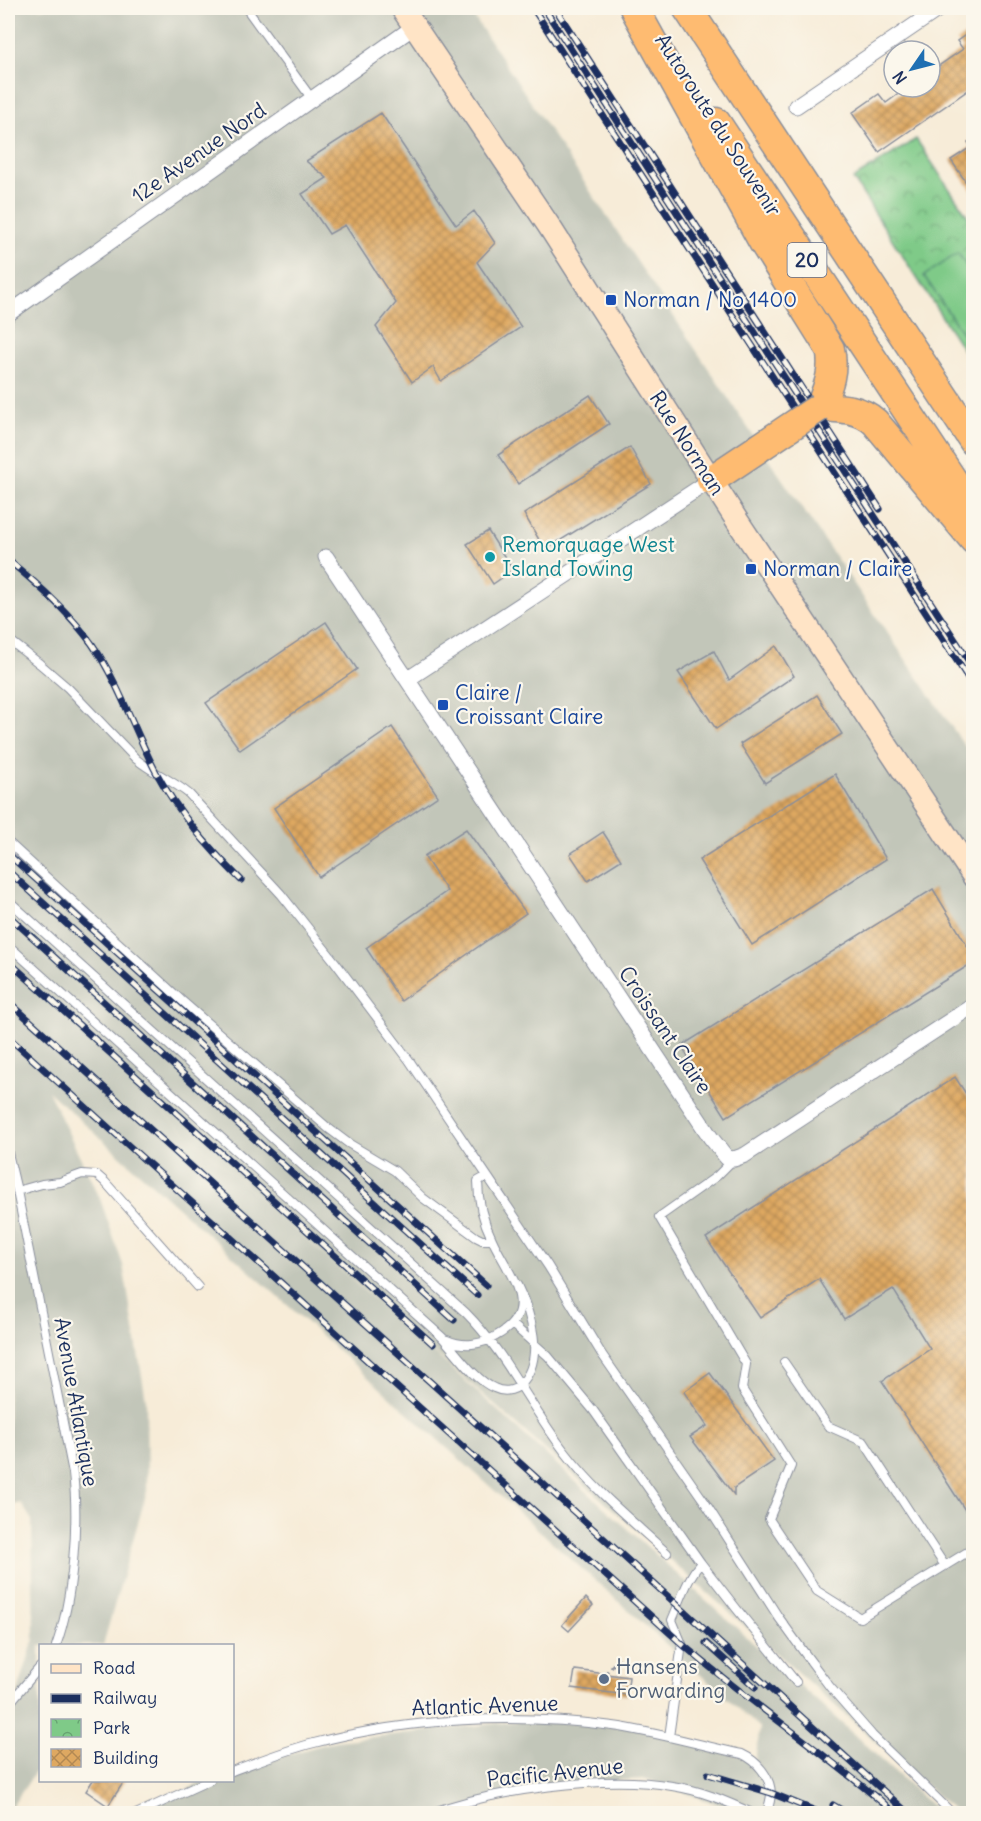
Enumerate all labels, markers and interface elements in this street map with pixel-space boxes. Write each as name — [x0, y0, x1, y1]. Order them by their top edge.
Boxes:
street label: Autoroute du Souvenir — [649, 28, 788, 222]
north arrow — [882, 39, 942, 99]
text: N — [888, 67, 911, 88]
street label: 12e Avenue Nord — [126, 96, 271, 209]
road number: 20 — [788, 243, 826, 277]
place label: Norman / No 1400 — [623, 286, 797, 313]
marker: Norman / No 1400 — [604, 293, 618, 307]
street label: Rue Norman — [644, 385, 731, 500]
place label: Remorquage West Island Towing — [502, 531, 675, 582]
marker: Remorquage West Island Towing — [483, 550, 497, 564]
place label: Norman / Claire — [763, 555, 912, 582]
marker: Norman / Claire — [744, 562, 758, 576]
place label: Claire / Croissant Claire — [455, 679, 603, 730]
marker: Claire / Croissant Claire — [436, 698, 450, 712]
street label: Croissant Claire — [613, 961, 718, 1099]
street label: Avenue Atlantique — [48, 1315, 105, 1489]
legend — [39, 1644, 234, 1782]
place label: Hansens Forwarding — [616, 1653, 725, 1704]
text: Road — [93, 1656, 136, 1679]
marker: Hansens Forwarding — [597, 1672, 611, 1686]
text: Railway — [93, 1686, 157, 1709]
street label: Atlantic Avenue — [411, 1689, 559, 1722]
text: Park — [93, 1716, 130, 1739]
text: Building — [93, 1746, 158, 1769]
street label: Pacific Avenue — [485, 1752, 625, 1793]

